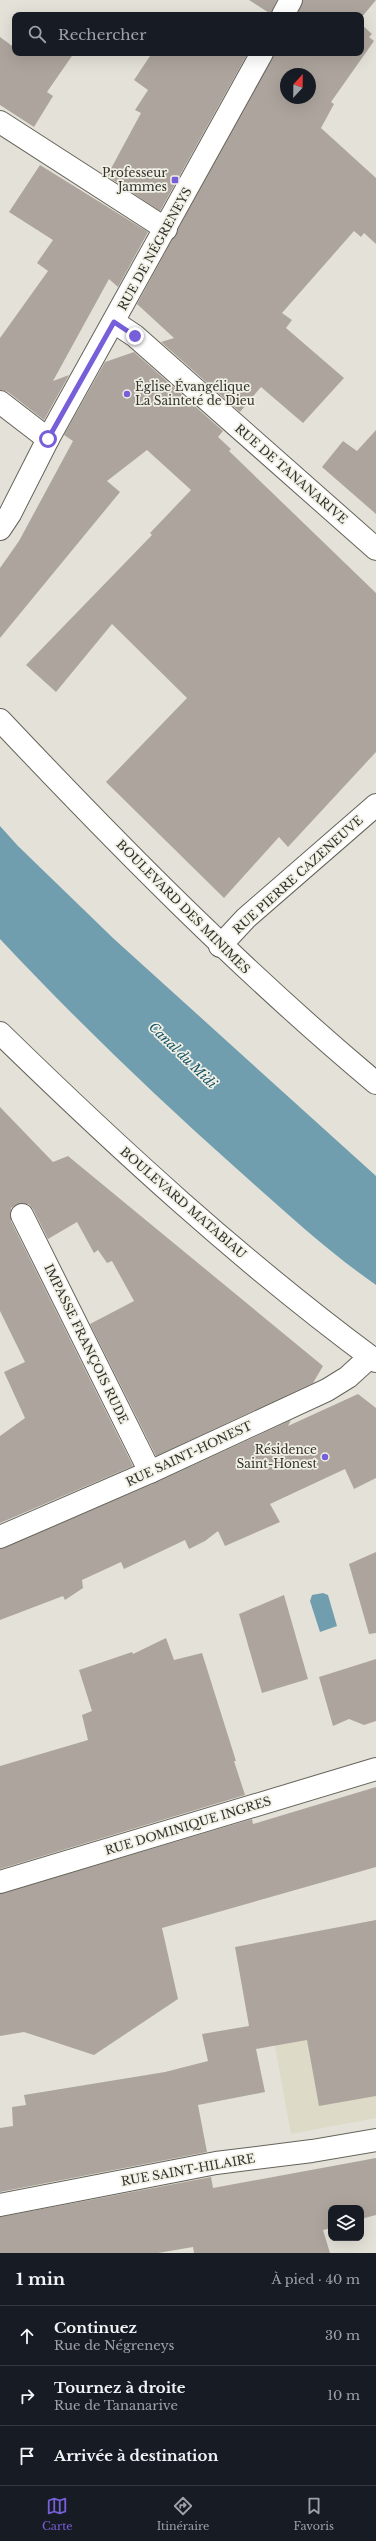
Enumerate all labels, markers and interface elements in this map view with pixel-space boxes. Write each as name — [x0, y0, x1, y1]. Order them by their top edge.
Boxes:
search box — [12, 12, 364, 56]
icon: search — [26, 23, 48, 45]
text: Rechercher — [58, 25, 146, 44]
north arrow — [280, 68, 316, 104]
place label: Professeur Jammes — [102, 165, 167, 194]
marker: Professeur Jammes — [170, 175, 180, 185]
street label: RUE DE NÉGRENEYS — [114, 184, 195, 313]
route end — [126, 327, 144, 345]
place label: Église Évangélique La Sainteté de Dieu — [135, 378, 255, 408]
marker: Église Évangélique La Sainteté de Dieu — [122, 389, 132, 399]
street label: RUE DE TANANARIVE — [232, 421, 351, 527]
route start — [39, 430, 57, 448]
street label: RUE PIERRE CAZENEUVE — [230, 812, 366, 937]
street label: BOULEVARD DES MINIMES — [113, 837, 254, 977]
water label: Canal du Midi — [145, 1019, 221, 1092]
street label: BOULEVARD MATABIAU — [117, 1144, 249, 1261]
street label: IMPASSE FRANÇOIS RUDE — [41, 1262, 132, 1426]
street label: RUE SAINT-HONEST — [123, 1418, 255, 1489]
place label: Résidence Saint-Honest — [237, 1442, 317, 1471]
marker: Résidence Saint-Honest — [320, 1452, 330, 1462]
street label: RUE DOMINIQUE INGRES — [103, 1793, 273, 1858]
street label: RUE SAINT-HILAIRE — [120, 2150, 256, 2189]
map controls — [328, 2205, 364, 2241]
button: layers — [328, 2205, 364, 2241]
text: 1 min — [16, 2269, 65, 2290]
text: À pied · 40 m — [272, 2271, 360, 2288]
text: Continuez — [54, 2318, 137, 2337]
icon: ahead — [16, 2325, 38, 2347]
text: 30 m — [325, 2327, 360, 2344]
text: Rue de Négreneys — [54, 2337, 174, 2354]
text: Tournez à droite — [54, 2378, 186, 2397]
icon: right — [16, 2385, 38, 2407]
text: 10 m — [327, 2387, 360, 2404]
text: Rue de Tananarive — [54, 2397, 178, 2414]
icon: arrive — [16, 2445, 38, 2467]
text: Arrivée à destination — [54, 2446, 218, 2465]
tab: Carte — [42, 2495, 73, 2533]
tab: Itinéraire — [157, 2495, 209, 2533]
tab: Favoris — [293, 2495, 334, 2533]

